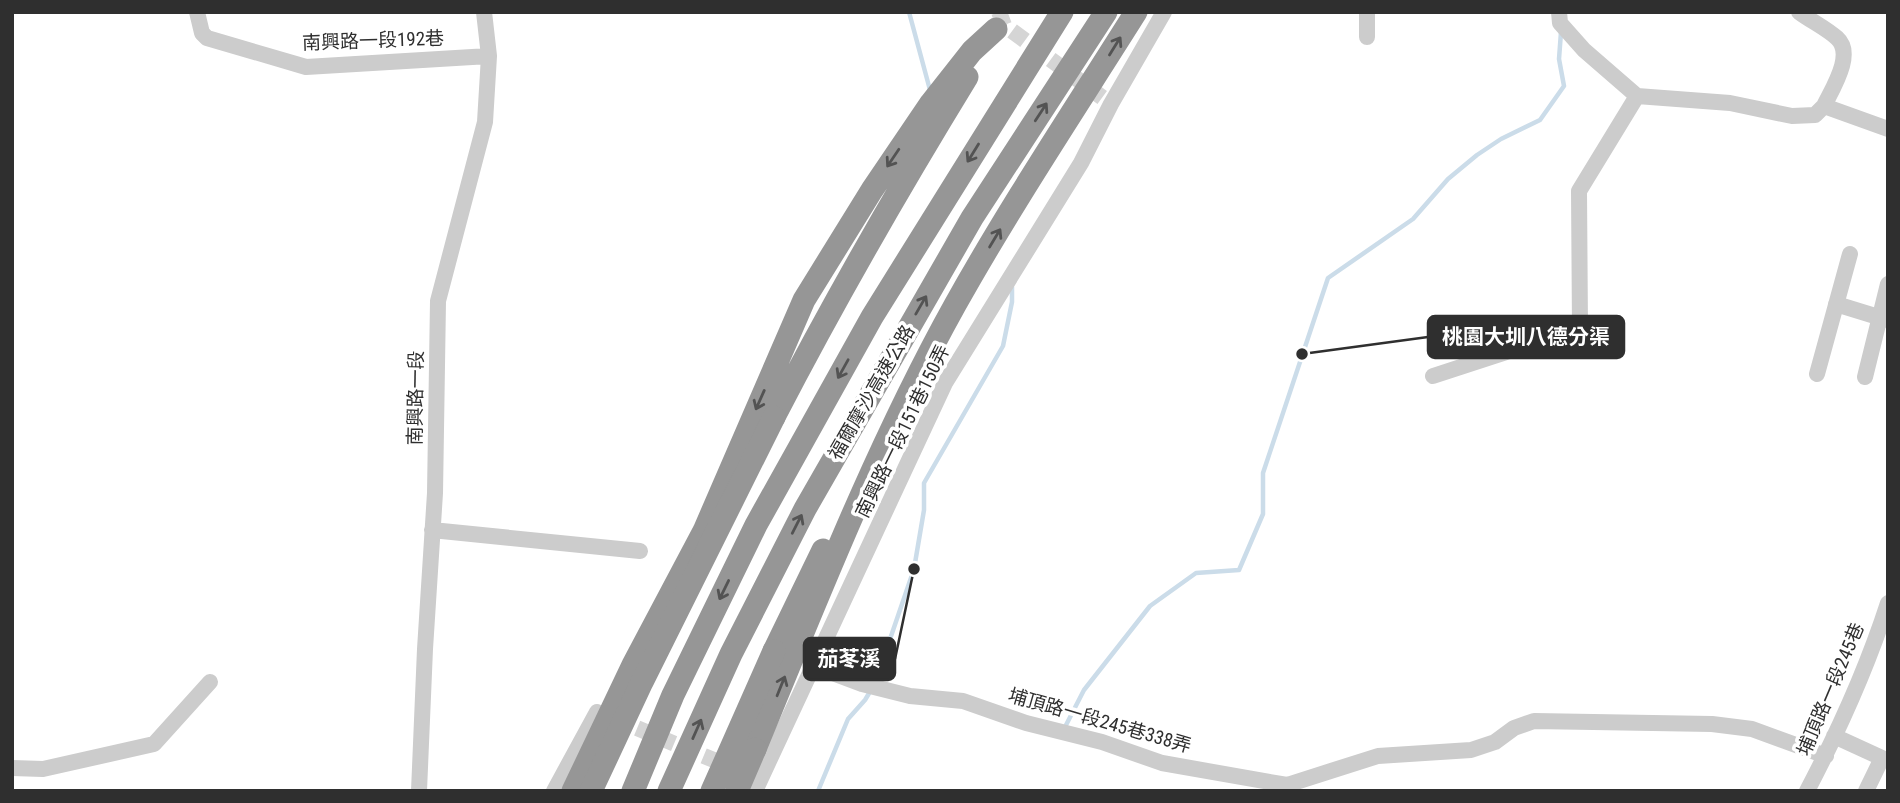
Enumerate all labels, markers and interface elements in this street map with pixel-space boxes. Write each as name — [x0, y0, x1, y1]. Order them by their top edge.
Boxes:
street label: 南興路一段192巷 — [302, 27, 444, 54]
one-way arrow — [1109, 36, 1123, 56]
one-way arrow — [1035, 102, 1049, 122]
one-way arrow — [966, 142, 980, 162]
one-way arrow — [886, 148, 900, 168]
one-way arrow — [988, 229, 1002, 249]
one-way arrow — [915, 295, 928, 316]
callout: 桃園大圳八德分渠 — [1428, 316, 1624, 358]
street label: 福爾摩沙高速公路 — [823, 321, 919, 464]
text: 桃園大圳八德分渠 — [1442, 325, 1610, 349]
street label: 南興路一段151巷150弄 — [851, 341, 954, 521]
street label: 南興路一段 — [403, 350, 428, 446]
one-way arrow — [836, 358, 850, 378]
one-way arrow — [753, 388, 766, 410]
one-way arrow — [791, 514, 805, 535]
one-way arrow — [716, 579, 730, 600]
street label: 埔頂路一段245巷 — [1792, 619, 1869, 759]
callout: 茄苳溪 — [804, 638, 895, 680]
text: 茄苳溪 — [818, 647, 881, 671]
one-way arrow — [775, 676, 788, 698]
street label: 埔頂路一段245巷338弄 — [1006, 683, 1194, 758]
one-way arrow — [691, 718, 704, 740]

